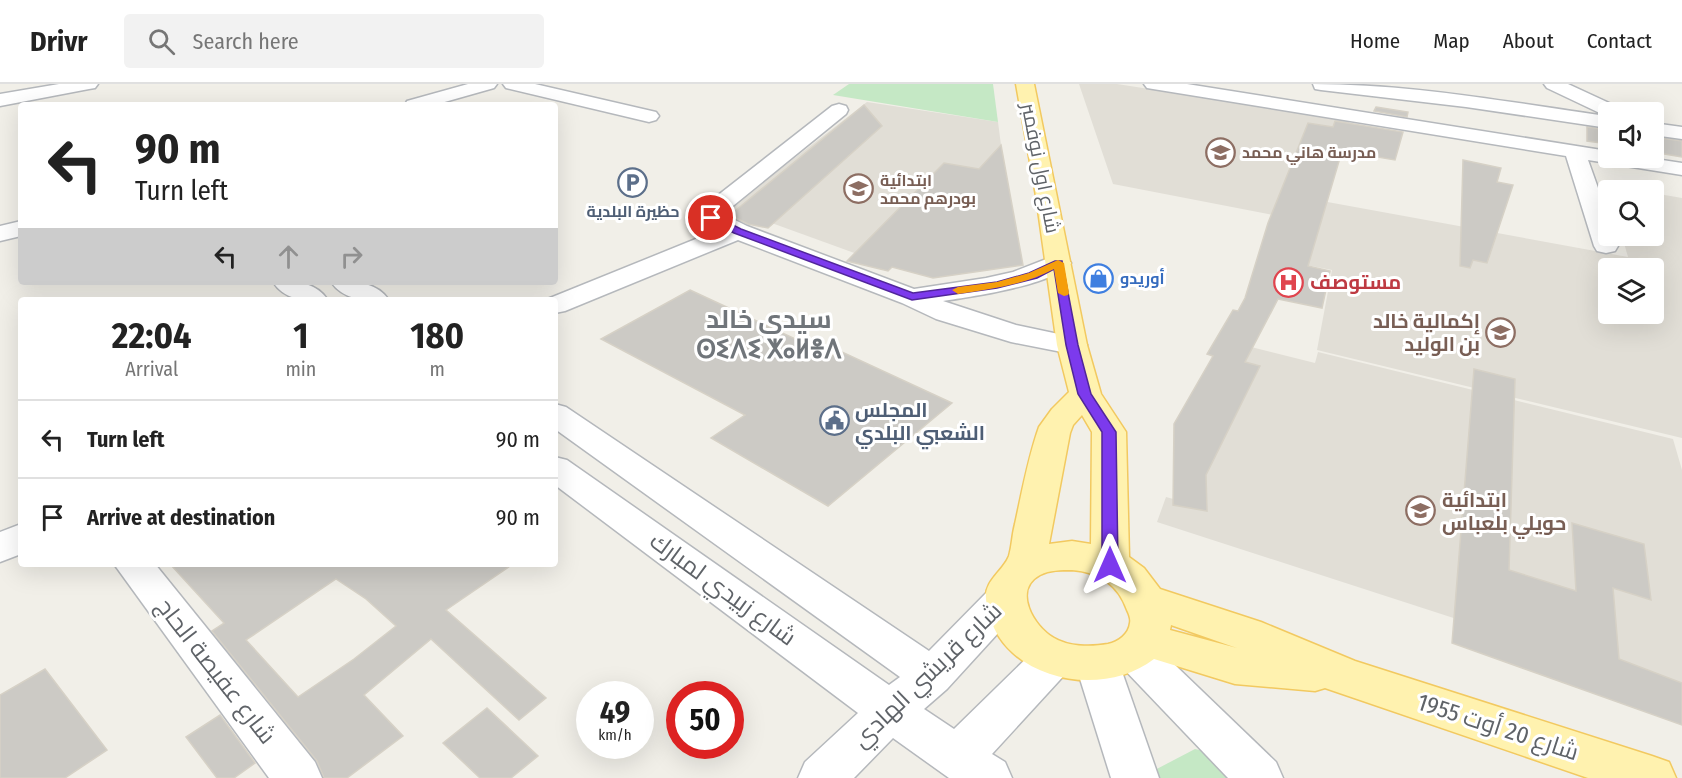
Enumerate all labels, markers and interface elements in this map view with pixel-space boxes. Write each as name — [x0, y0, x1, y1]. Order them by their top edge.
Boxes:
search box — [124, 14, 544, 68]
text: Drivr — [30, 25, 88, 58]
icon: search — [145, 25, 178, 58]
text: Search here — [193, 28, 299, 55]
text: Home — [1350, 28, 1400, 54]
text: Map — [1433, 28, 1470, 54]
text: About — [1503, 28, 1554, 54]
text: Contact — [1587, 28, 1652, 54]
street label: شارع اول نوفمبر — [1014, 100, 1065, 236]
map controls — [1598, 102, 1664, 324]
button: sound — [1598, 102, 1664, 168]
text: 90 m — [135, 124, 220, 174]
icon: left — [36, 126, 114, 204]
school or university icon: مدرسة هاني محمد — [1205, 136, 1237, 168]
place label: مدرسة هاني محمد — [1242, 143, 1376, 165]
parking icon: حظيرة البلدية — [617, 167, 649, 199]
place label: ابتدائية بودرهم محمد — [880, 171, 976, 210]
school or university icon: ابتدائية بودرهم محمد — [843, 173, 875, 205]
text: Turn left — [135, 175, 228, 207]
button: search — [1598, 180, 1664, 246]
pin — [685, 192, 736, 243]
icon: arrive — [694, 201, 727, 234]
place label: حظيرة البلدية — [587, 202, 679, 221]
icon: left — [209, 240, 242, 273]
icon: ahead — [272, 240, 305, 273]
icon: right — [335, 240, 368, 273]
button: layers — [1598, 258, 1664, 324]
shop icon: أوريدو — [1083, 262, 1115, 294]
hospital icon: مستوصف — [1273, 266, 1305, 298]
place label: أوريدو — [1120, 268, 1165, 288]
place label: مستوصف — [1310, 270, 1401, 294]
district label: سيدي خالد ⵙⵉⴷⵉ ⵅⴰⵍⴻⴷ — [696, 304, 842, 365]
place label: إكمالية خالد بن الوليد — [1373, 309, 1480, 356]
text: 22:04 — [112, 314, 192, 358]
text: 1 — [293, 314, 309, 358]
text: 180 — [410, 314, 464, 358]
school or university icon: إكمالية خالد بن الوليد — [1485, 316, 1517, 348]
text: Arrival — [125, 357, 178, 381]
text: min — [285, 357, 316, 381]
text: m — [430, 357, 445, 381]
place label: المجلس الشعبي البلدي — [855, 398, 985, 450]
public building icon: المجلس الشعبي البلدي — [818, 405, 850, 437]
icon: left — [36, 423, 69, 456]
text: Turn left — [87, 426, 165, 453]
text: 90 m — [496, 426, 540, 453]
place label: ابتدائية حويلي بلعباس — [1442, 488, 1566, 539]
school or university icon: ابتدائية حويلي بلعباس — [1405, 495, 1437, 527]
icon: arrive — [36, 501, 69, 534]
text: Arrive at destination — [87, 504, 275, 531]
text: 90 m — [496, 504, 540, 531]
street label: شارع زبيدي لمبارك — [642, 527, 802, 655]
position arrow — [1078, 533, 1142, 597]
street label: شارع عفيصة الحاج — [149, 593, 282, 751]
street label: شارع قريشي الهادي — [847, 597, 1010, 756]
speed limit sign: 50 — [666, 681, 744, 759]
street label: شارع 20 أوت 1955 — [1413, 686, 1583, 768]
text: 49 — [600, 695, 630, 731]
text: km/h — [598, 726, 632, 744]

